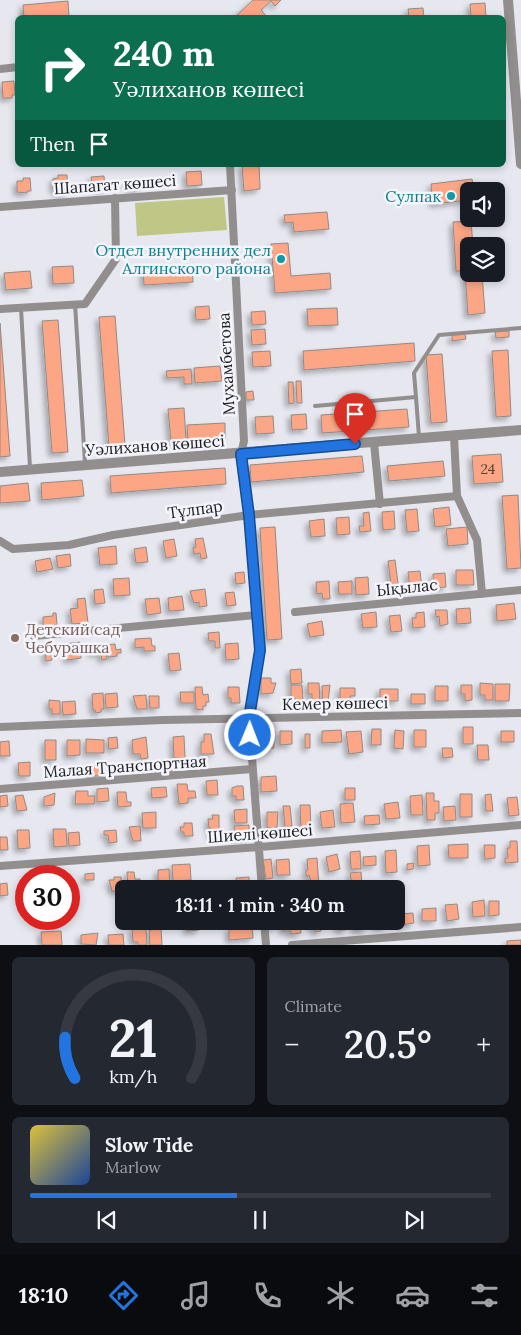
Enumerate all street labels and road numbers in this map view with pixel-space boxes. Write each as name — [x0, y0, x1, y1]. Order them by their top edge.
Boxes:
street label: Шапагат көшесі — [53, 170, 177, 198]
street label: Мухамбетова — [213, 312, 239, 416]
street label: Уәлиханов көшесі — [84, 430, 225, 460]
street label: Тұлпар — [166, 495, 224, 523]
street label: Ықылас — [375, 574, 439, 600]
street label: Кемер көшесі — [282, 692, 388, 714]
street label: Малая Транспортная — [43, 750, 207, 782]
street label: Шиелі көшесі — [207, 819, 313, 847]

